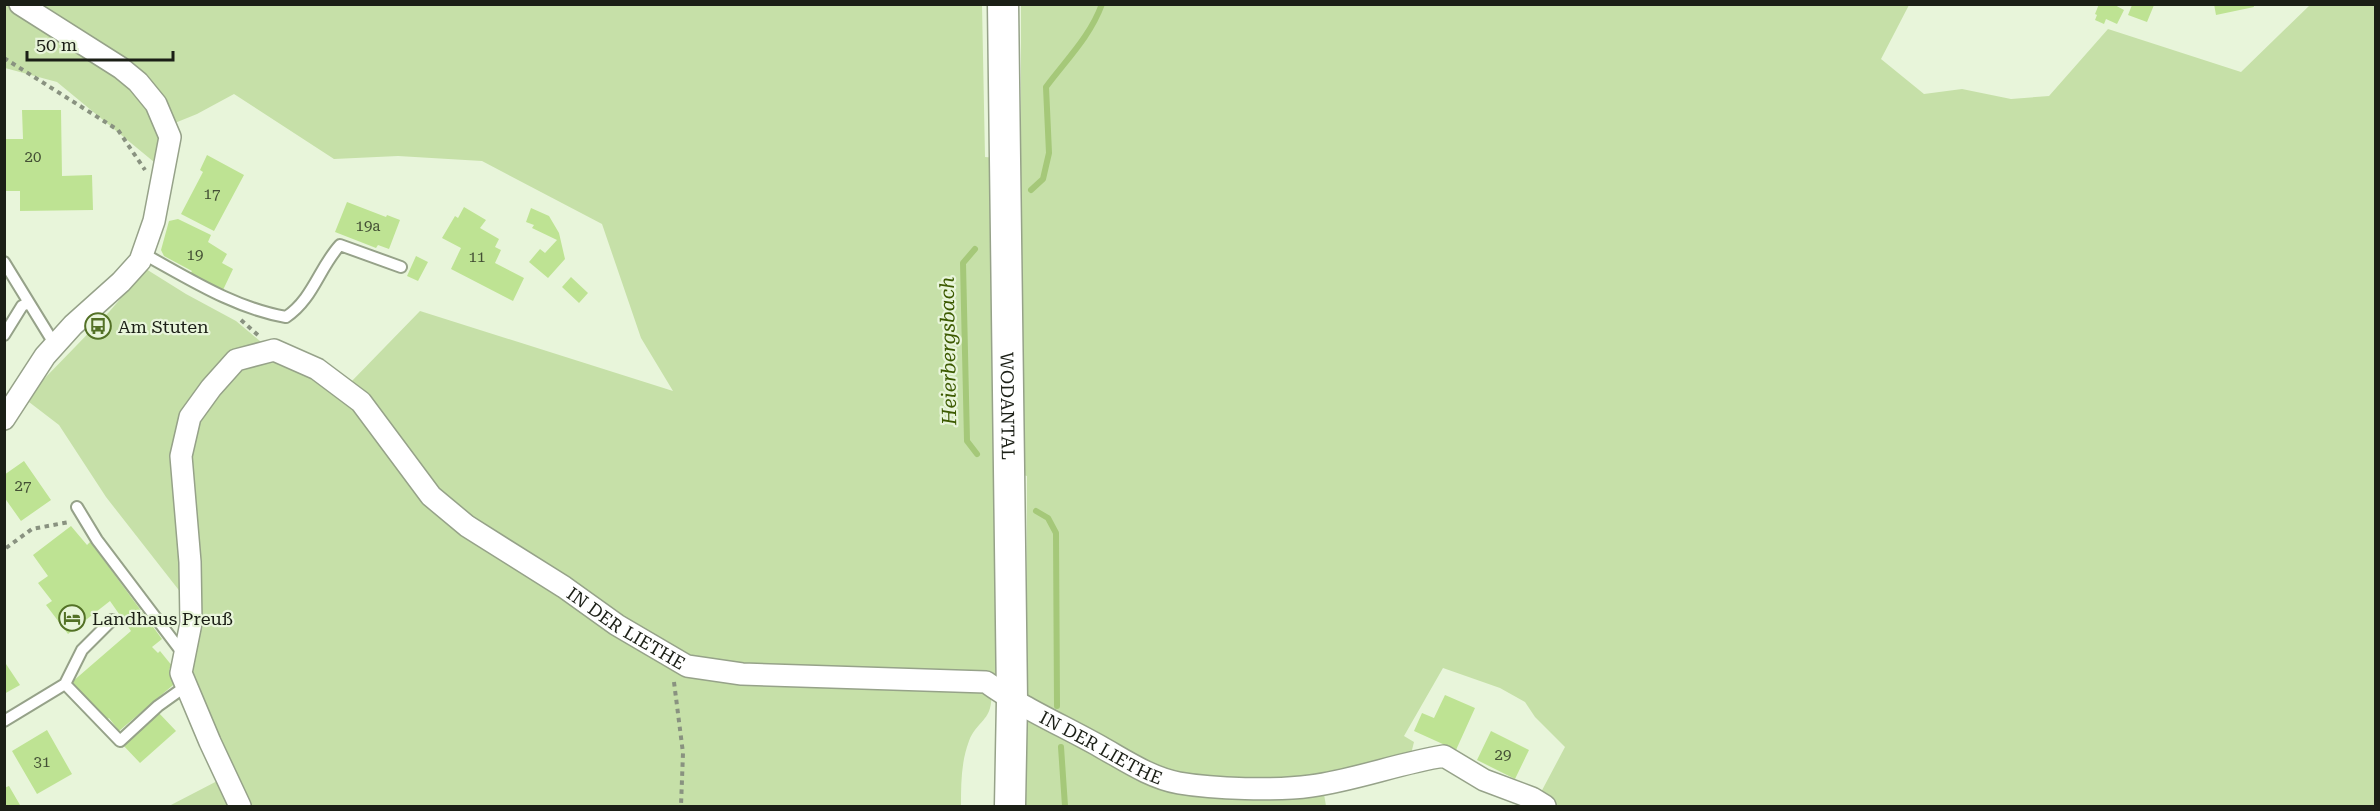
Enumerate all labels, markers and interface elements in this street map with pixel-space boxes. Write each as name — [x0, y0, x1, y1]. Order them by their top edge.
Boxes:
scale bar — [27, 24, 172, 62]
text: 50 m — [36, 34, 77, 55]
house number: 20 — [25, 148, 41, 166]
house number: 17 — [204, 185, 220, 203]
house number: 19a — [356, 217, 380, 235]
house number: 19 — [187, 246, 203, 264]
house number: 11 — [469, 248, 485, 266]
water label: Heierbergsbach — [935, 277, 961, 426]
bus stop icon: Am Stuten — [83, 311, 113, 341]
place label: Am Stuten — [118, 316, 209, 337]
street label: WODANTAL — [997, 352, 1019, 460]
house number: 27 — [15, 477, 31, 495]
street label: IN DER LIETHE — [563, 582, 689, 673]
hotel icon: Landhaus Preuß — [57, 603, 87, 633]
place label: Landhaus Preuß — [92, 608, 233, 629]
street label: IN DER LIETHE — [1036, 706, 1166, 788]
house number: 29 — [1495, 746, 1511, 764]
house number: 31 — [34, 753, 50, 771]

